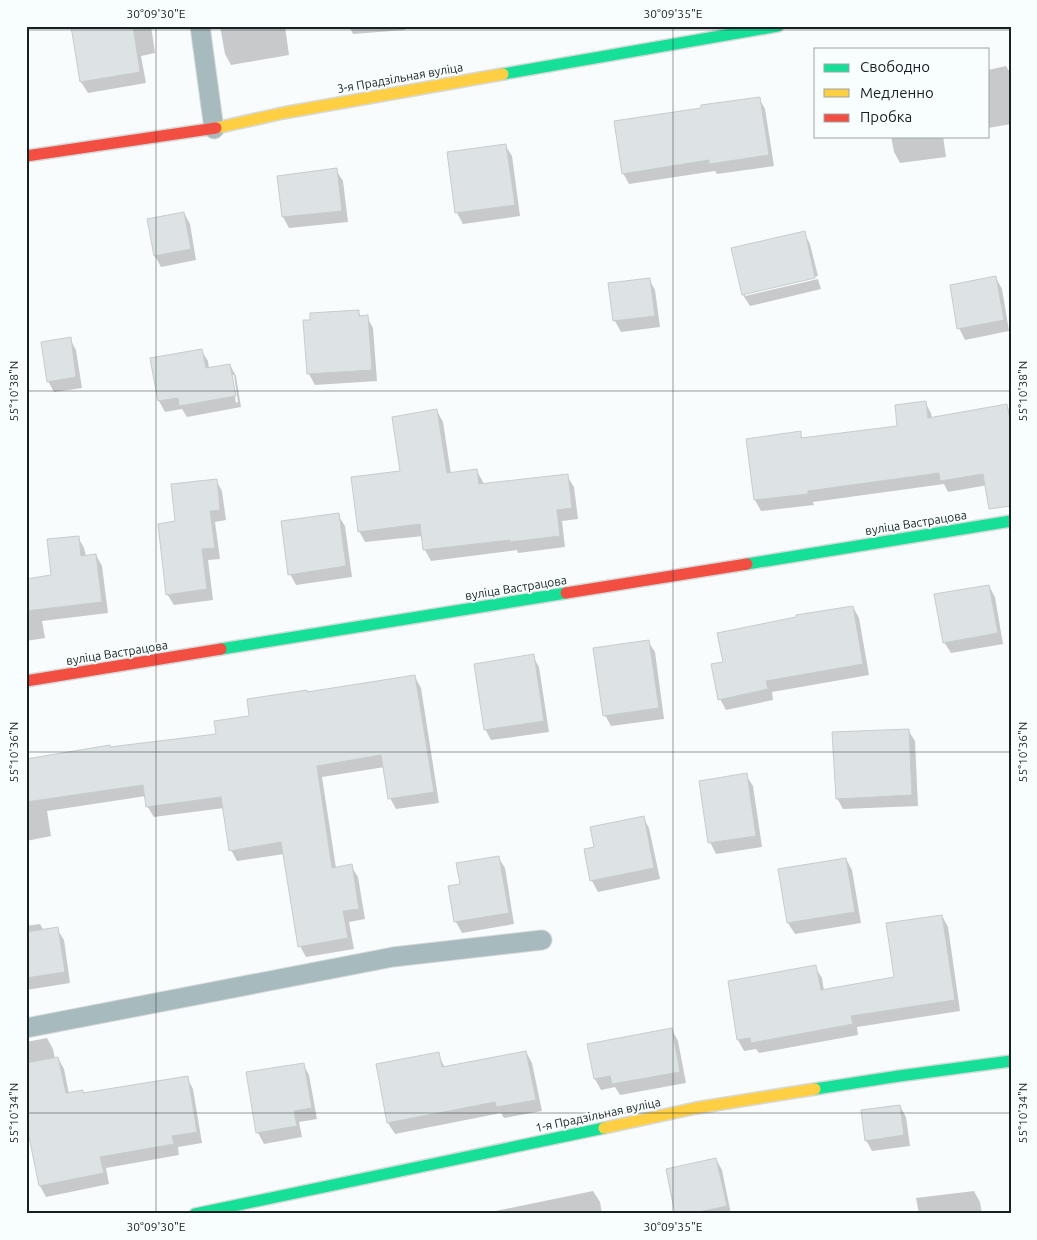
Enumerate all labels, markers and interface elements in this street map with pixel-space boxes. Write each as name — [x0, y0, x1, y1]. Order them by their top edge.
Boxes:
text: 30°09'30"E — [127, 7, 186, 20]
text: 30°09'35"E — [644, 7, 703, 20]
legend — [814, 48, 990, 138]
text: Свободно — [860, 58, 930, 75]
street label: 3-я Прадзільная вуліца — [336, 60, 464, 95]
text: Медленно — [860, 84, 934, 101]
text: Пробка — [860, 108, 912, 125]
text: 55°10'38"N — [7, 361, 20, 421]
text: 55°10'38"N — [1016, 361, 1029, 421]
street label: вуліца Вастрацова — [864, 508, 968, 537]
street label: вуліца Вастрацова — [464, 573, 568, 602]
street label: вуліца Вастрацова — [65, 638, 169, 667]
text: 55°10'36"N — [7, 722, 20, 782]
text: 55°10'36"N — [1016, 722, 1029, 782]
text: 55°10'34"N — [7, 1083, 20, 1143]
text: 55°10'34"N — [1016, 1083, 1029, 1143]
street label: 1-я Прадзільная вуліца — [534, 1095, 662, 1134]
text: 30°09'30"E — [127, 1220, 186, 1233]
text: 30°09'35"E — [644, 1220, 703, 1233]

